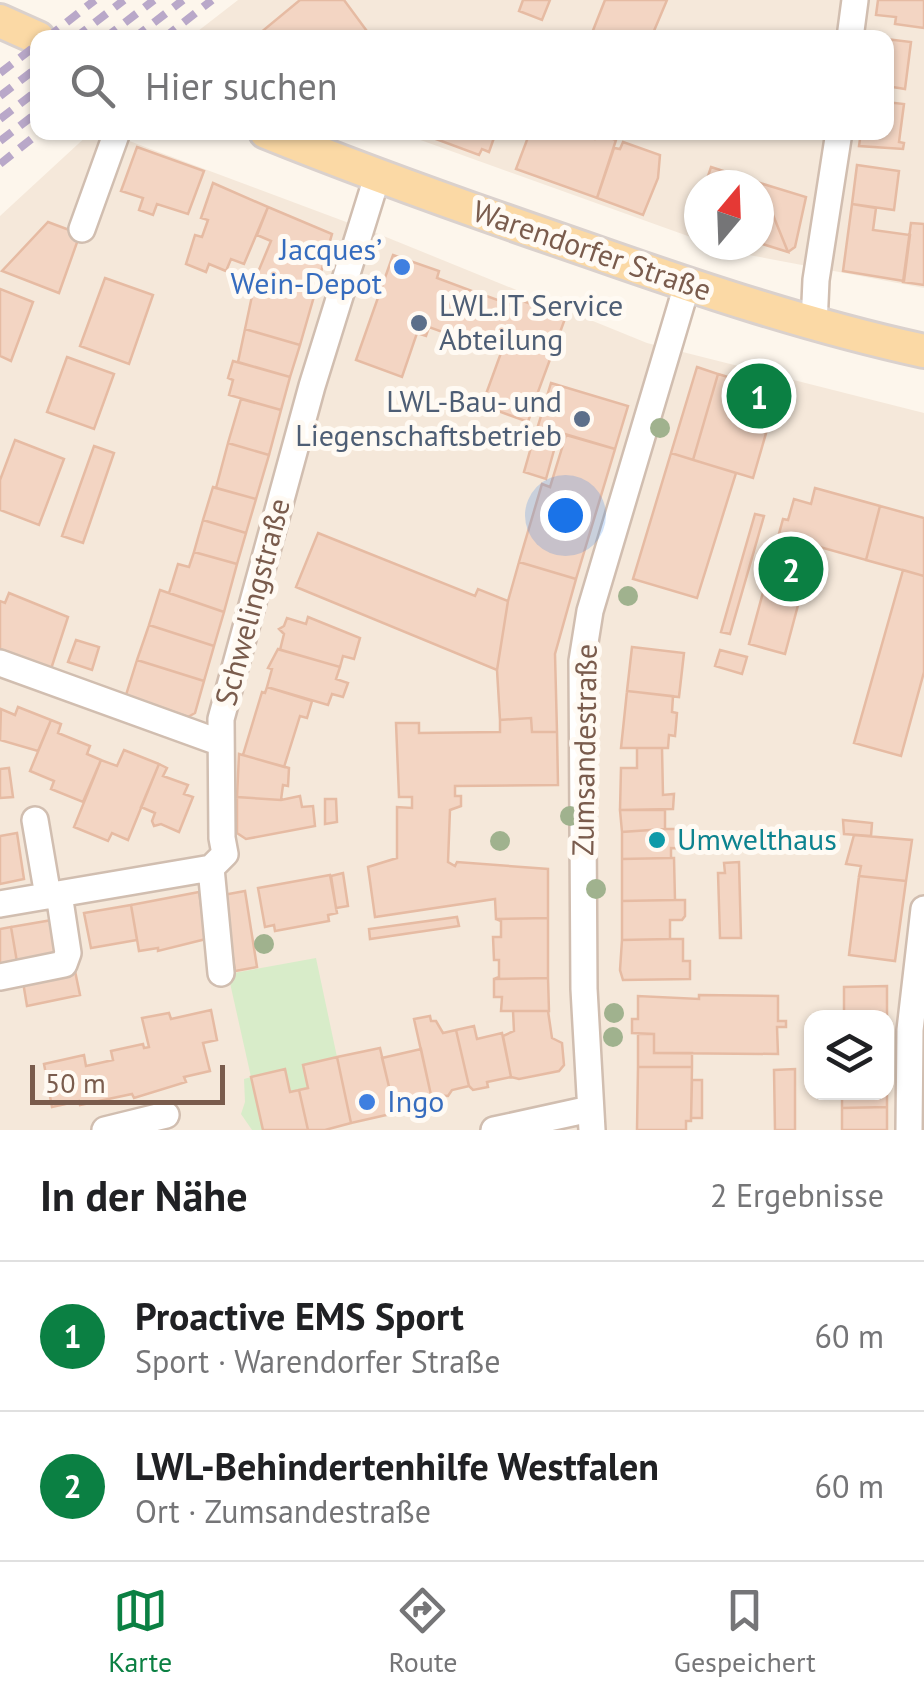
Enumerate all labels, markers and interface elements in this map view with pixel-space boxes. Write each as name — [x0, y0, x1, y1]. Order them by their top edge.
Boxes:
search box — [30, 30, 894, 140]
icon: search — [65, 58, 120, 113]
text: Hier suchen — [145, 61, 338, 110]
north arrow — [684, 170, 774, 260]
street label: Warendorfer Straße — [468, 191, 717, 309]
place label: Jacques’ Wein-Depot — [231, 229, 382, 302]
marker: Jacques’ Wein-Depot — [391, 256, 413, 278]
place label: LWL.IT Service Abteilung — [439, 285, 623, 358]
marker: LWL.IT Service Abteilung — [408, 312, 430, 334]
pin: 1 — [726, 358, 792, 434]
place label: LWL-Bau- und Liegenschaftsbetrieb — [295, 381, 562, 454]
marker: LWL-Bau- und Liegenschaftsbetrieb — [571, 408, 593, 430]
your location — [540, 490, 591, 541]
street label: Schwelingstraße — [205, 494, 298, 710]
pin: 2 — [758, 532, 824, 606]
street label: Zumsandestraße — [562, 643, 605, 857]
place label: Umwelthaus — [677, 819, 837, 858]
marker: Umwelthaus — [646, 829, 668, 851]
map controls — [804, 1010, 894, 1100]
button: layers — [804, 1010, 894, 1100]
scale bar — [30, 1060, 225, 1104]
text: 50 m — [45, 1064, 106, 1101]
place label: Ingo — [387, 1081, 444, 1120]
marker: Ingo — [356, 1091, 378, 1113]
text: In der Nähe — [40, 1168, 247, 1223]
text: 2 Ergebnisse — [710, 1174, 884, 1216]
text: Proactive EMS Sport — [135, 1291, 464, 1340]
text: 1 — [63, 1315, 82, 1357]
text: 60 m — [815, 1315, 884, 1357]
text: Sport · Warendorfer Straße — [135, 1340, 500, 1382]
text: LWL-Behindertenhilfe Westfalen — [135, 1441, 659, 1490]
text: 2 — [63, 1465, 82, 1507]
text: 60 m — [815, 1465, 884, 1507]
text: Ort · Zumsandestraße — [135, 1490, 431, 1532]
tab: Karte — [108, 1583, 172, 1680]
tab: Route — [389, 1583, 457, 1680]
tab: Gespeichert — [674, 1583, 816, 1680]

